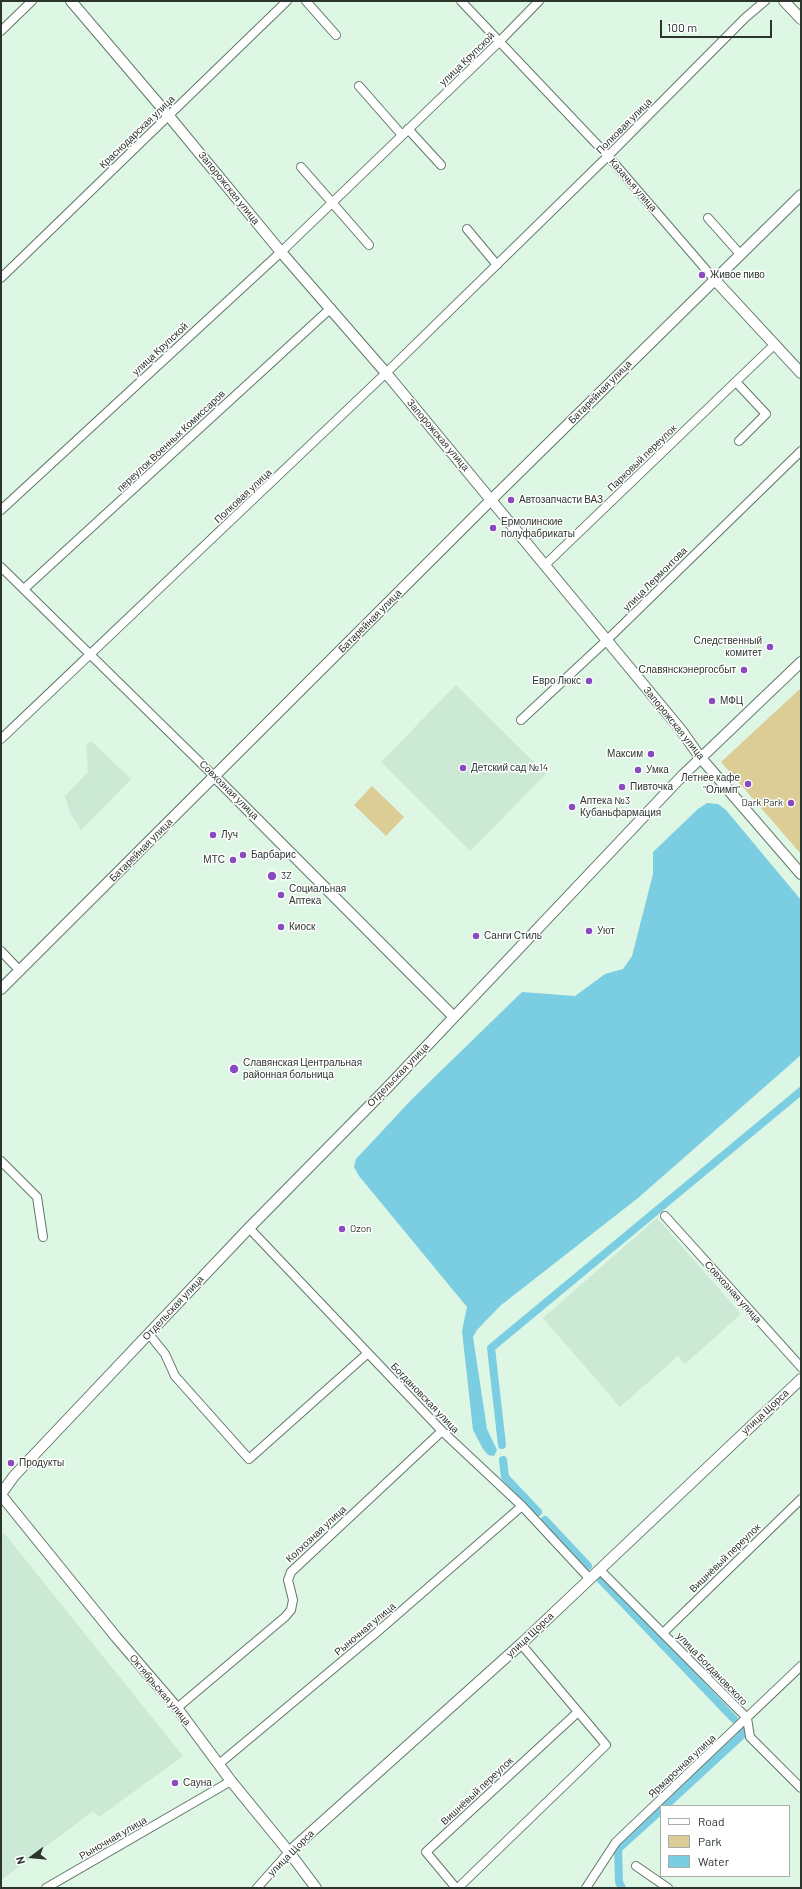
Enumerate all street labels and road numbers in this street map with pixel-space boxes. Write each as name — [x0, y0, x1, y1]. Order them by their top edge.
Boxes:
street label: улица Крупской — [437, 30, 497, 88]
street label: Краснодарская улица — [97, 93, 177, 171]
street label: Полковая улица — [594, 96, 654, 156]
street label: Запорожская улица — [196, 149, 262, 227]
street label: Казачья улица — [607, 156, 659, 214]
street label: улица Крупской — [130, 320, 190, 378]
street label: Батарейная улица — [566, 358, 634, 426]
street label: переулок Военных Комиссаров — [114, 388, 228, 494]
street label: Запорожская улица — [404, 397, 472, 473]
street label: Парковый переулок — [605, 422, 679, 494]
street label: Полковая улица — [212, 466, 274, 526]
street label: улица Лермонтова — [620, 544, 690, 614]
street label: Батарейная улица — [336, 587, 404, 655]
street label: Запорожская улица — [641, 684, 707, 762]
street label: Совхозная улица — [197, 758, 261, 822]
street label: Батарейная улица — [107, 816, 175, 884]
street label: Отдельская улица — [364, 1041, 432, 1109]
street label: Совхозная улица — [702, 1259, 764, 1325]
street label: Отдельская улица — [140, 1273, 206, 1343]
street label: Богдановская улица — [388, 1360, 462, 1436]
street label: улица Щорса — [739, 1387, 791, 1437]
street label: Колхозная улица — [283, 1503, 349, 1565]
street label: Вишнёвый переулок — [687, 1521, 763, 1595]
street label: Рыночная улица — [332, 1600, 398, 1658]
street label: улица Щорса — [504, 1610, 556, 1660]
street label: улица Богдановского — [674, 1630, 750, 1708]
street label: Октябрьская улица — [127, 1652, 193, 1728]
street label: Ярмарочная улица — [646, 1732, 718, 1800]
street label: Вишнёвый переулок — [438, 1755, 516, 1827]
street label: Рыночная улица — [77, 1814, 149, 1862]
street label: улица Щорса — [265, 1827, 317, 1879]

